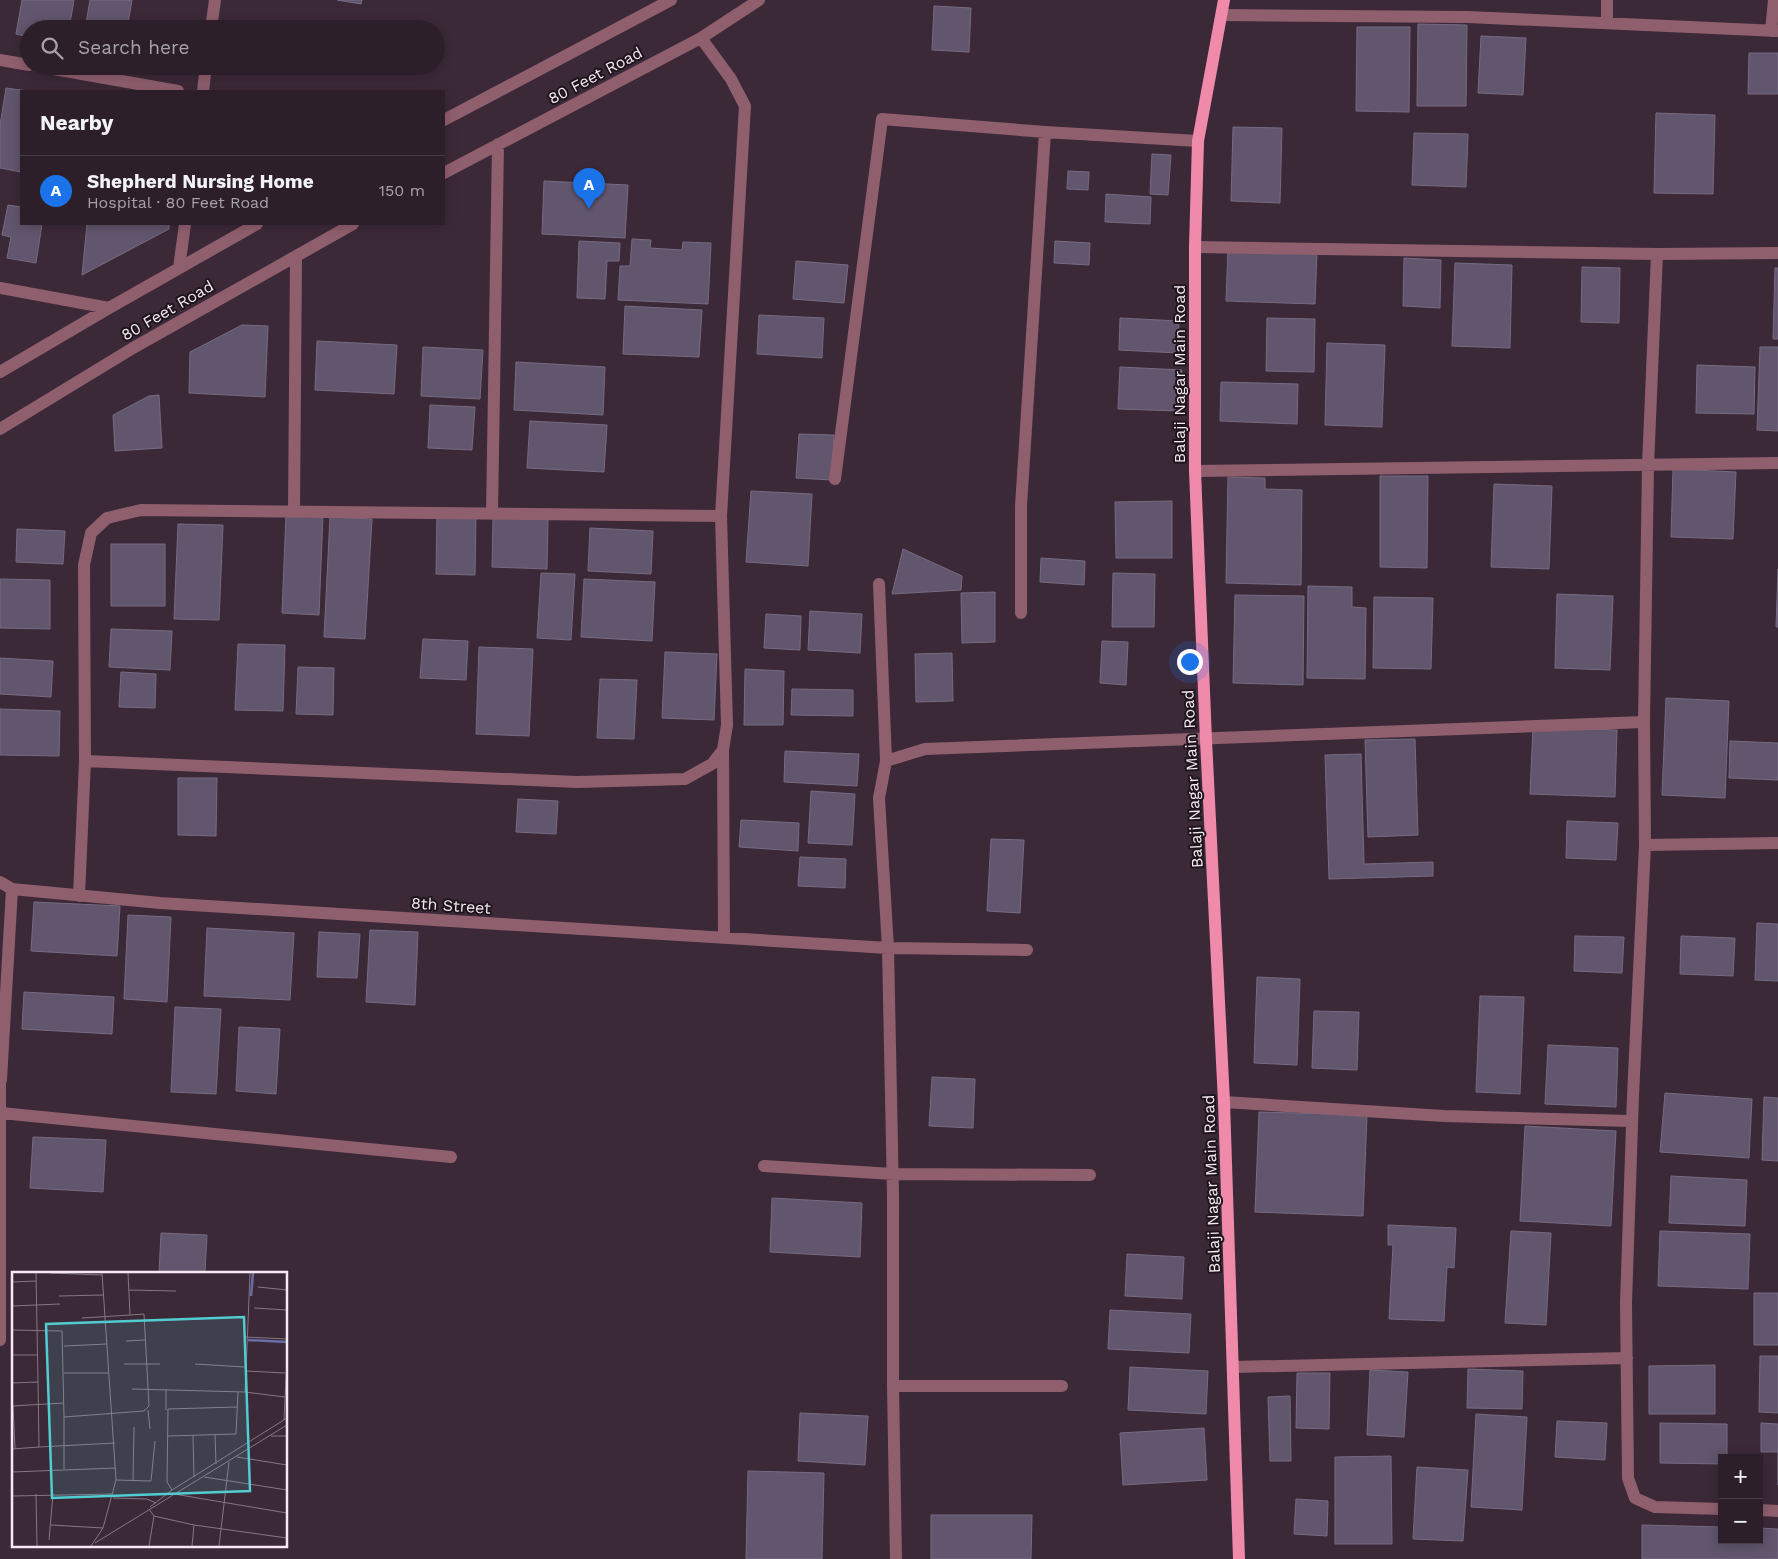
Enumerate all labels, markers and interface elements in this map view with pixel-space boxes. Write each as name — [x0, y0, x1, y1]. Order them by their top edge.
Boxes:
search box — [20, 20, 445, 75]
icon: search — [38, 34, 66, 62]
text: Search here — [78, 36, 189, 59]
street label: 80 Feet Road — [545, 43, 645, 108]
text: Nearby — [40, 110, 113, 135]
pin: A — [573, 168, 605, 209]
text: Shepherd Nursing Home — [87, 170, 314, 193]
text: A — [51, 181, 61, 200]
text: 150 m — [379, 181, 425, 200]
text: Hospital · 80 Feet Road — [87, 193, 269, 212]
street label: 80 Feet Road — [118, 276, 217, 345]
street label: Balaji Nagar Main Road — [1170, 285, 1189, 463]
your location — [1177, 649, 1203, 675]
street label: Balaji Nagar Main Road — [1178, 689, 1207, 869]
street label: 8th Street — [410, 893, 492, 918]
street label: Balaji Nagar Main Road — [1199, 1094, 1224, 1274]
inset map — [12, 1272, 288, 1546]
map controls — [1718, 1454, 1763, 1544]
button: + — [1718, 1454, 1763, 1499]
button: − — [1718, 1499, 1763, 1544]

